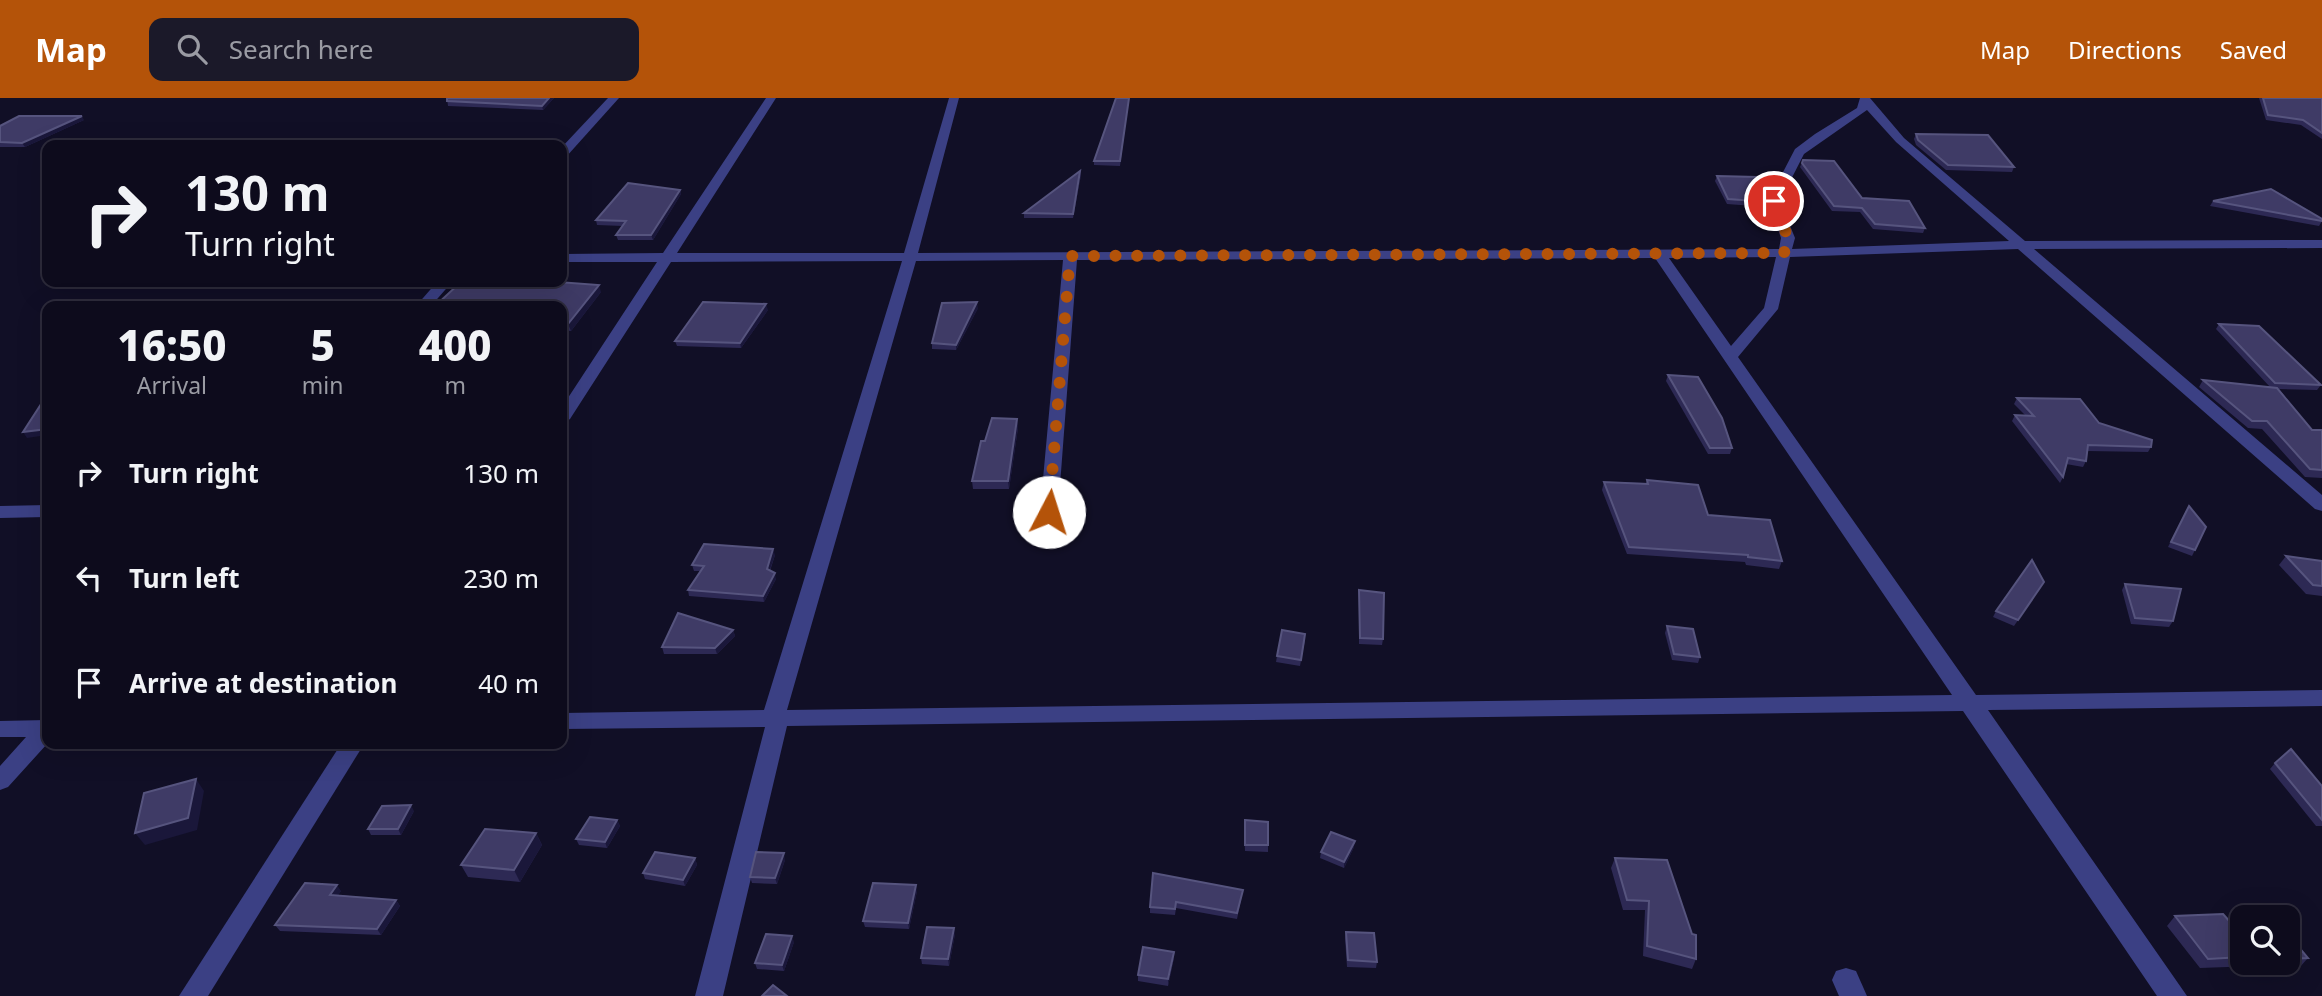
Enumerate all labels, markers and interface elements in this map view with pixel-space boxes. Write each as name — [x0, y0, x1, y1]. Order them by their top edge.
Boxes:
search box — [149, 18, 639, 81]
text: Map — [35, 27, 107, 72]
icon: search — [173, 30, 211, 68]
text: Search here — [229, 31, 373, 67]
text: Map — [1980, 33, 2030, 66]
text: Directions — [2068, 33, 2182, 66]
text: Saved — [2220, 33, 2287, 66]
text: 130 m — [185, 159, 330, 225]
icon: right — [70, 168, 161, 259]
pin — [1744, 171, 1804, 231]
icon: arrive — [1755, 182, 1793, 220]
text: Turn right — [185, 222, 335, 265]
text: 16:50 — [117, 316, 226, 373]
text: 5 — [310, 316, 335, 373]
text: 400 — [419, 316, 492, 373]
text: Arrival — [137, 369, 207, 401]
text: min — [302, 369, 343, 401]
text: m — [444, 369, 466, 401]
icon: right — [70, 454, 108, 492]
text: Turn right — [129, 455, 259, 491]
text: 130 m — [463, 455, 539, 491]
position arrow — [1012, 475, 1086, 549]
icon: left — [70, 559, 108, 597]
text: Turn left — [129, 560, 240, 596]
text: 230 m — [463, 560, 539, 596]
icon: arrive — [70, 664, 108, 702]
text: Arrive at destination — [129, 665, 398, 701]
text: 40 m — [478, 665, 539, 701]
map controls — [2230, 905, 2300, 975]
button: search — [2230, 905, 2300, 975]

